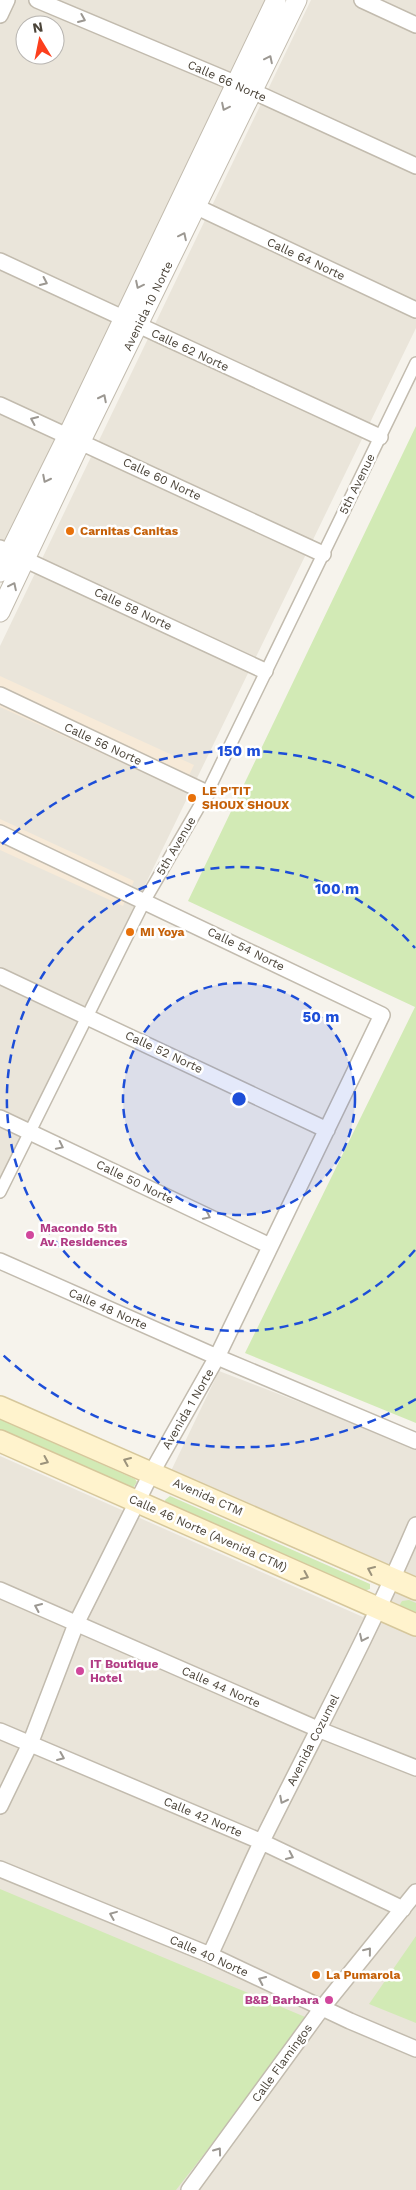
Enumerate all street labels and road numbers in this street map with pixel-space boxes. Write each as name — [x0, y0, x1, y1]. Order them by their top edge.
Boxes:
street label: Calle 66 Norte — [186, 57, 268, 105]
street label: Calle 64 Norte — [265, 235, 347, 283]
street label: Avenida 10 Norte — [120, 259, 176, 353]
street label: Calle 62 Norte — [149, 326, 231, 374]
street label: 5th Avenue — [336, 451, 378, 517]
street label: Calle 60 Norte — [121, 455, 203, 503]
street label: Calle 58 Norte — [92, 585, 174, 633]
street label: Calle 56 Norte — [62, 720, 144, 768]
street label: 5th Avenue — [154, 814, 198, 878]
street label: Calle 54 Norte — [205, 924, 287, 974]
street label: Calle 52 Norte — [123, 1028, 205, 1076]
street label: Calle 50 Norte — [94, 1157, 176, 1207]
street label: Calle 48 Norte — [67, 1285, 150, 1333]
street label: Avenida 1 Norte — [159, 1366, 217, 1452]
street label: Avenida CTM — [171, 1475, 245, 1519]
street label: Calle 46 Norte (Avenida CTM) — [127, 1492, 289, 1574]
street label: Calle 44 Norte — [180, 1663, 263, 1711]
street label: Avenida Cozumel — [284, 1692, 342, 1788]
street label: Calle 42 Norte — [162, 1794, 245, 1840]
street label: Calle 40 Norte — [167, 1932, 251, 1980]
street label: Calle Flamingos — [249, 2021, 315, 2105]

